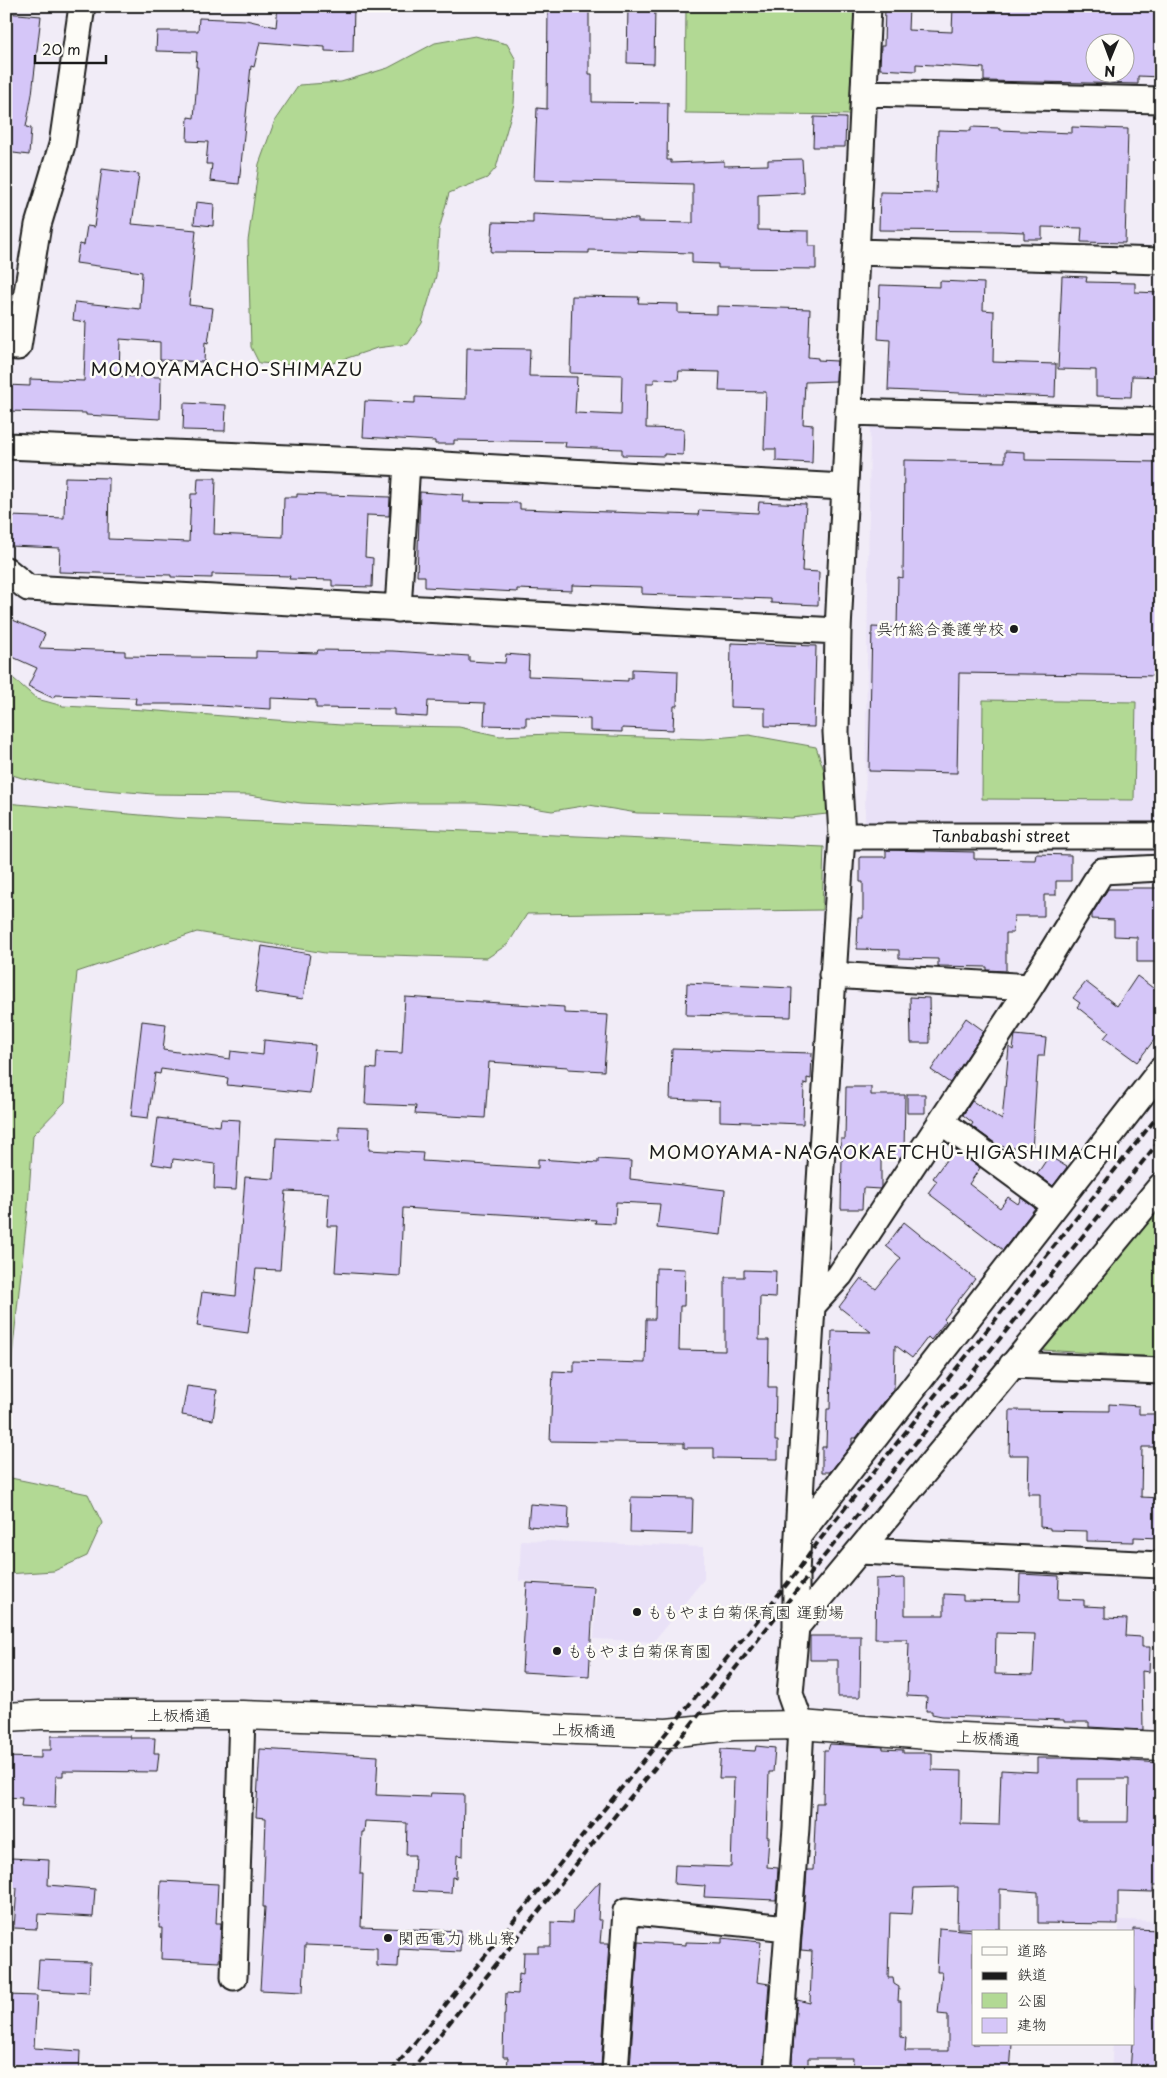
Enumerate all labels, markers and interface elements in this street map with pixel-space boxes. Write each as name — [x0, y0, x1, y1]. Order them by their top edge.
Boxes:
scale bar — [35, 32, 106, 64]
north arrow — [1084, 32, 1134, 82]
text: 20 m — [42, 37, 81, 60]
text: N — [1104, 61, 1115, 82]
district label: MOMOYAMACHO-SHIMAZU — [90, 355, 364, 382]
place label: 呉竹総合養護学校 — [876, 616, 1004, 640]
marker: 呉竹総合養護学校 — [1008, 623, 1020, 635]
street label: Tanbabashi street — [932, 823, 1070, 847]
district label: MOMOYAMA-NAGAOKAETCHU-HIGASHIMACHI — [649, 1138, 1119, 1165]
place label: ももやま白菊保育園 運動場 — [647, 1599, 844, 1623]
marker: ももやま白菊保育園 運動場 — [631, 1606, 643, 1618]
place label: ももやま白菊保育園 — [567, 1638, 711, 1662]
marker: ももやま白菊保育園 — [551, 1645, 563, 1657]
street label: 上板橋通 — [147, 1702, 211, 1726]
street label: 上板橋通 — [552, 1716, 616, 1742]
street label: 上板橋通 — [955, 1723, 1021, 1751]
place label: 関西電力 桃山寮 — [398, 1925, 515, 1949]
legend — [972, 1930, 1134, 2046]
marker: 関西電力 桃山寮 — [382, 1932, 394, 1944]
text: 道路 — [1017, 1938, 1047, 1961]
text: 鉄道 — [1017, 1962, 1047, 1985]
text: 公園 — [1017, 1988, 1047, 2011]
text: 建物 — [1017, 2012, 1047, 2035]

